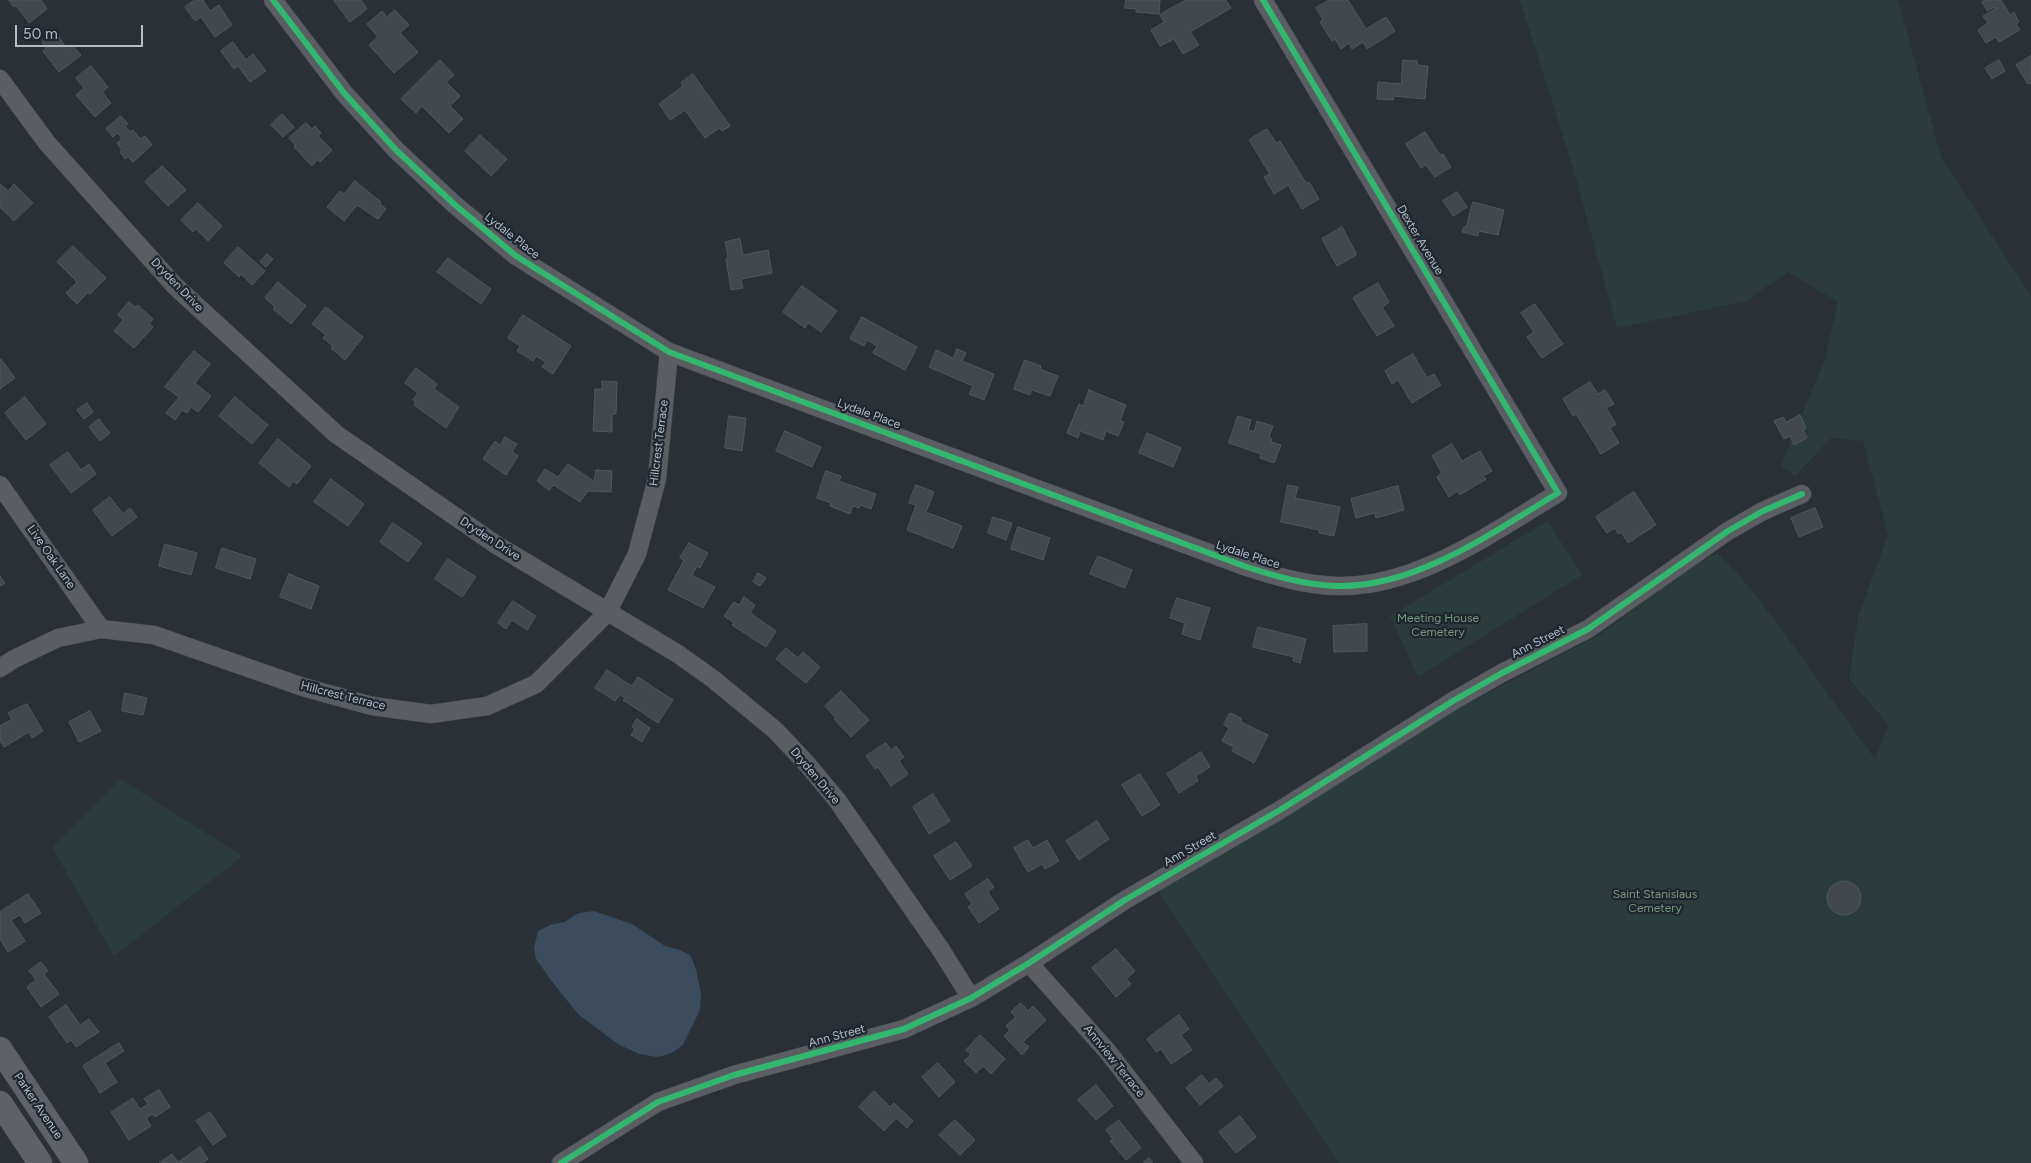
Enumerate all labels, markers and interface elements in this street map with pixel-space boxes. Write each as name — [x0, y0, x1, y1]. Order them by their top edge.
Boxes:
scale bar — [18, 15, 145, 47]
text: 50 m — [23, 25, 58, 43]
street label: Dexter Avenue — [1393, 202, 1447, 278]
street label: Lydale Place — [481, 210, 543, 262]
street label: Dryden Drive — [148, 255, 206, 315]
street label: Lydale Place — [835, 396, 903, 432]
street label: Hillcrest Terrace — [647, 399, 671, 487]
street label: Dryden Drive — [457, 514, 523, 564]
street label: Live Oak Lane — [24, 522, 78, 592]
street label: Lydale Place — [1214, 538, 1282, 572]
park label: Meeting House Cemetery — [1397, 611, 1479, 639]
street label: Ann Street — [1509, 622, 1567, 662]
street label: Hillcrest Terrace — [299, 678, 387, 714]
street label: Dryden Drive — [787, 745, 843, 807]
street label: Ann Street — [1161, 828, 1219, 870]
park label: Saint Stanislaus Cemetery — [1613, 887, 1697, 915]
street label: Ann Street — [807, 1022, 867, 1050]
street label: Annview Terrace — [1080, 1022, 1148, 1100]
street label: Parker Avenue — [11, 1070, 65, 1142]

